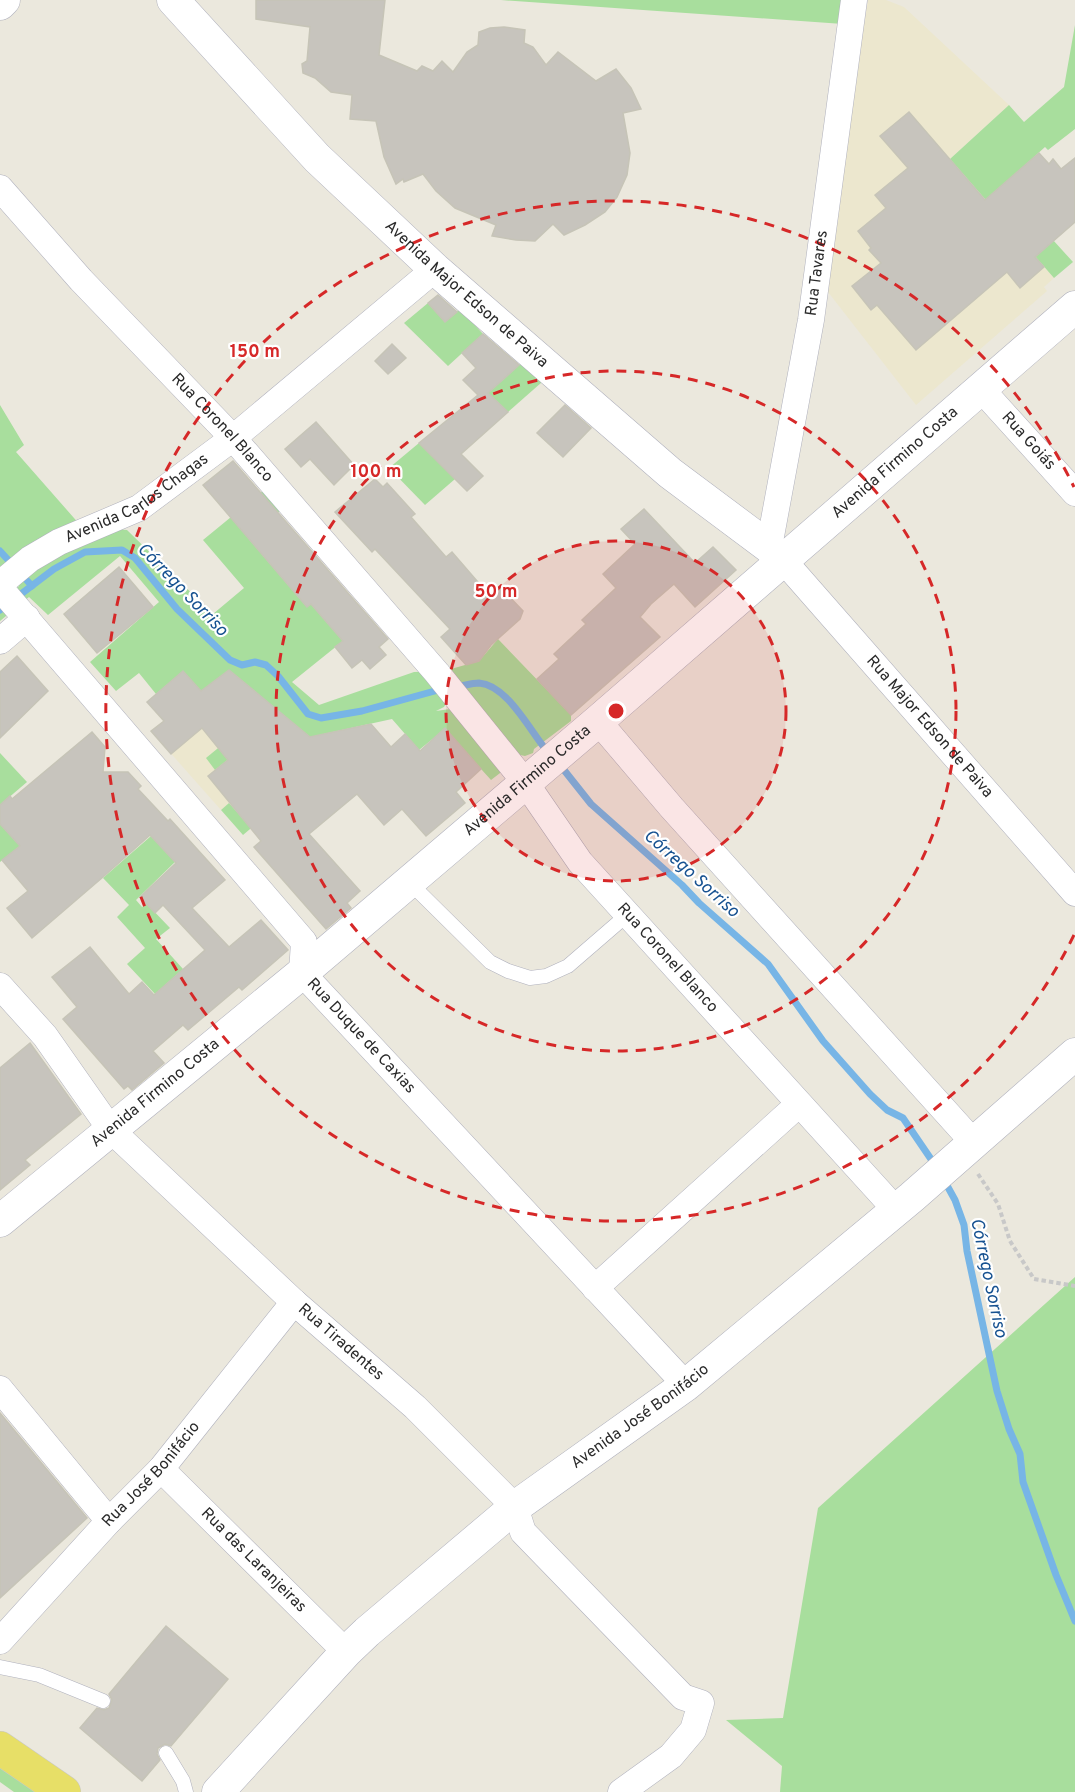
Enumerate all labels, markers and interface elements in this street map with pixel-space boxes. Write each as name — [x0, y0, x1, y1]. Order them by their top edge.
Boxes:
street label: Avenida Major Edson de Paiva — [380, 216, 552, 373]
street label: Rua Tavares — [802, 229, 833, 317]
text: 150 m — [230, 341, 280, 364]
street label: Rua Coronel Blanco — [167, 370, 277, 487]
street label: Avenida Firmino Costa — [828, 403, 963, 523]
street label: Rua Goiás — [997, 408, 1060, 475]
street label: Avenida Carlos Chagas — [62, 450, 213, 548]
text: 100 m — [350, 461, 402, 484]
water label: Córrego Sorriso — [132, 538, 233, 642]
text: 50 m — [474, 581, 518, 604]
street label: Rua Major Edson de Paiva — [862, 652, 997, 802]
centre of rings — [606, 701, 626, 721]
street label: Avenida Firmino Costa — [460, 721, 595, 841]
water label: Córrego Sorriso — [638, 825, 744, 923]
street label: Rua Coronel Blanco — [612, 899, 722, 1017]
street label: Rua Duque de Caxias — [302, 974, 420, 1098]
street label: Avenida Firmino Costa — [87, 1035, 224, 1152]
water label: Córrego Sorriso — [964, 1216, 1012, 1340]
street label: Rua Tiradentes — [293, 1300, 388, 1385]
street label: Avenida José Bonifácio — [568, 1360, 714, 1474]
street label: Rua José Bonifácio — [98, 1418, 205, 1532]
street label: Rua das Laranjeiras — [196, 1504, 310, 1617]

